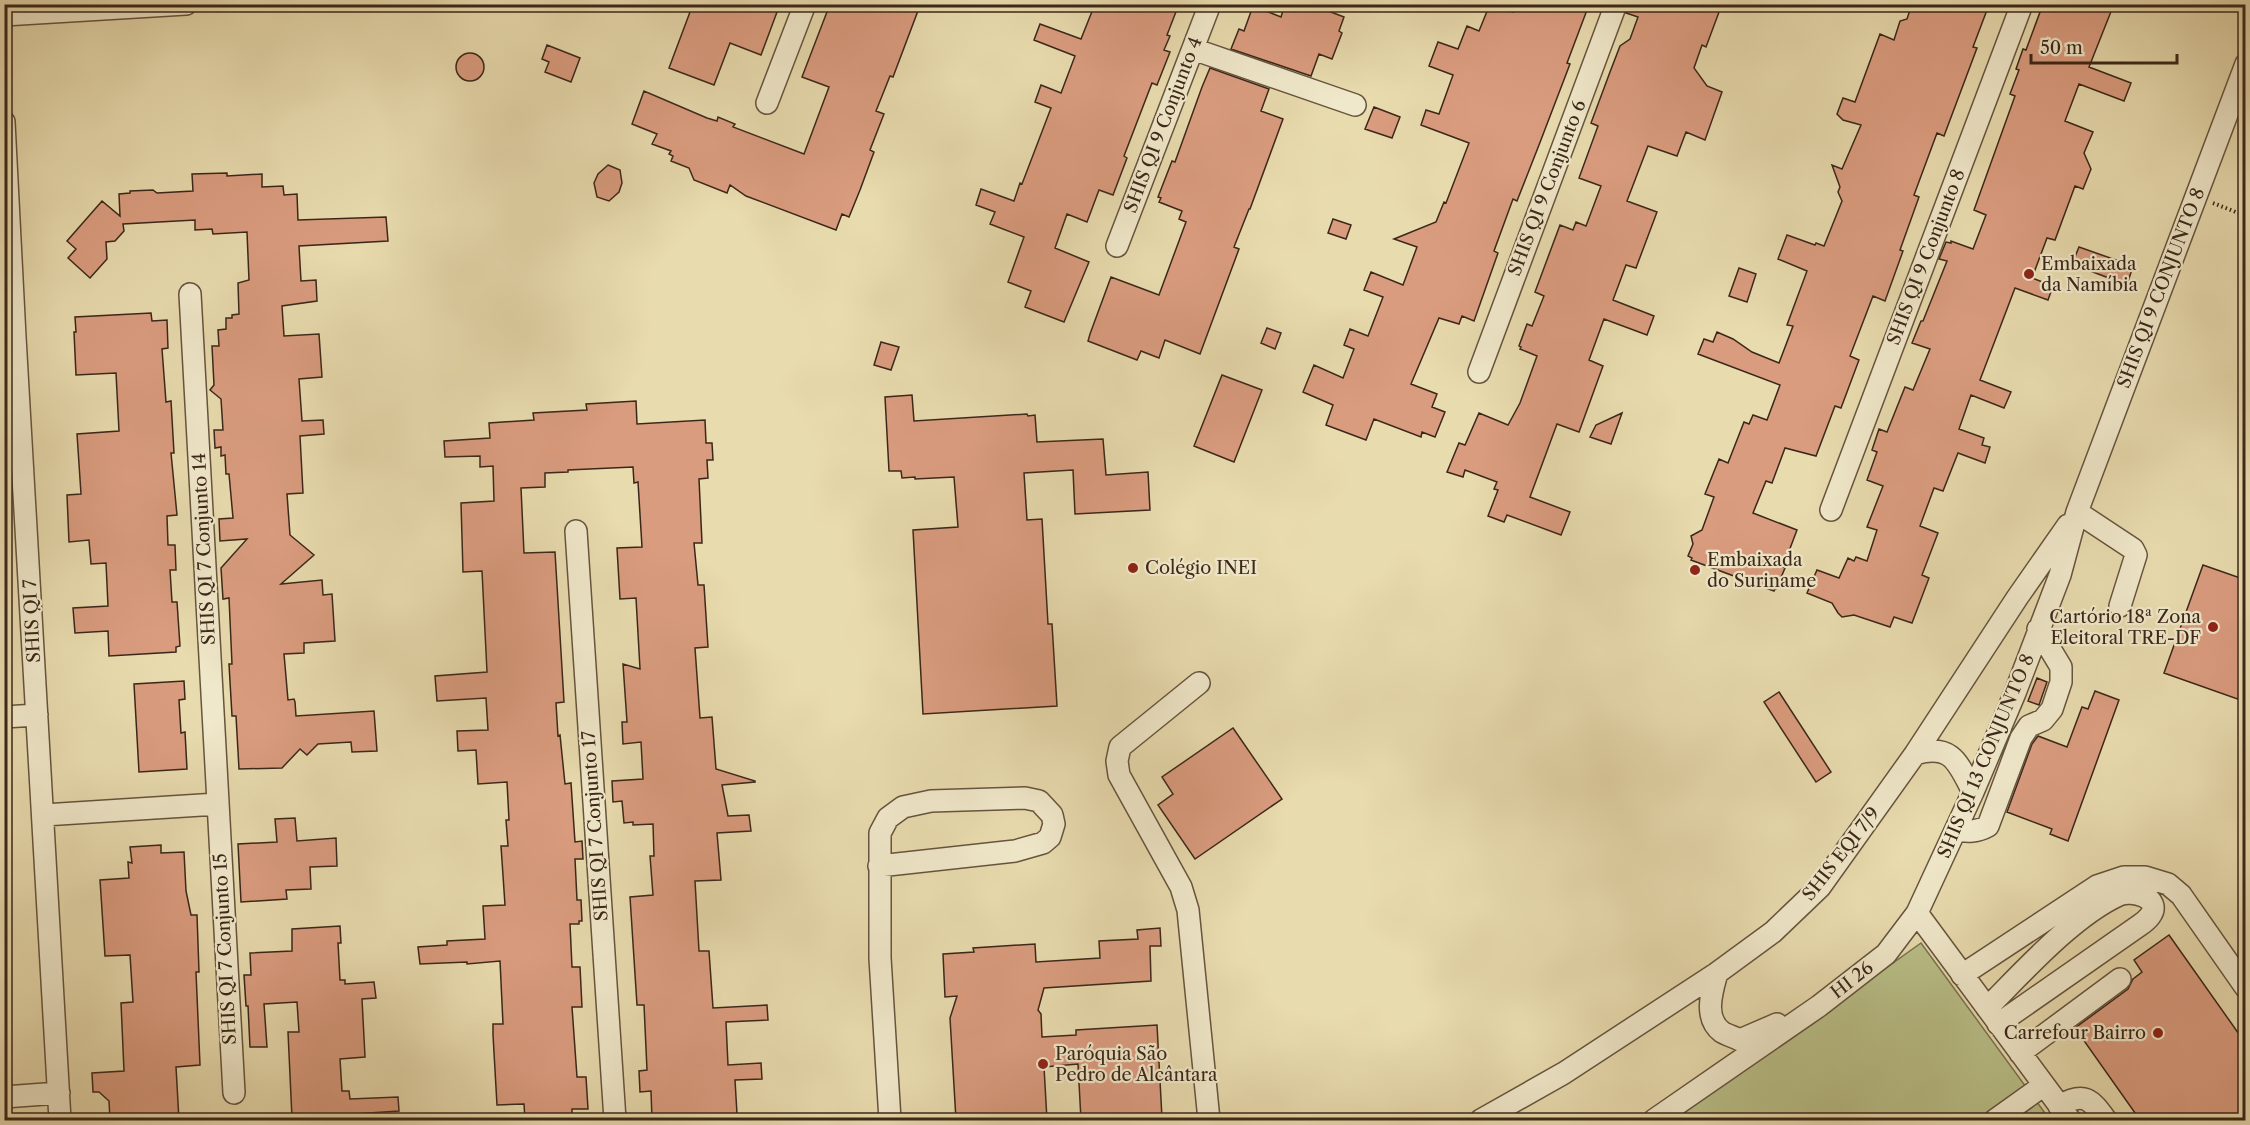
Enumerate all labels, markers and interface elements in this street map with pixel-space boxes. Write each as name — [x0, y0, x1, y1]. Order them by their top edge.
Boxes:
scale bar — [2031, 27, 2176, 65]
street label: SHIS QI 9 Conjunto 4 — [1119, 34, 1207, 216]
text: 50 m — [2040, 37, 2083, 59]
street label: SHIS QI 9 Conjunto 6 — [1503, 97, 1591, 279]
street label: SHIS QI 9 Conjunto 8 — [1882, 166, 1970, 348]
street label: SHIS QI 9 CONJUNTO 8 — [2113, 185, 2209, 391]
place label: Embaixada da Namíbia — [2041, 253, 2139, 296]
marker: Embaixada da Namíbia — [2022, 267, 2036, 281]
street label: SHIS QI 7 Conjunto 14 — [188, 452, 220, 646]
place label: Embaixada do Suriname — [1707, 549, 1816, 592]
place label: Colégio INEI — [1145, 557, 1257, 579]
marker: Colégio INEI — [1126, 561, 1140, 575]
marker: Embaixada do Suriname — [1688, 563, 1702, 577]
street label: SHIS QI 7 — [19, 578, 45, 663]
place label: Cartório 18ª Zona Eleitoral TRE-DF — [2049, 606, 2202, 649]
marker: Cartório 18ª Zona Eleitoral TRE-DF — [2206, 620, 2220, 634]
street label: SHIS QI 13 CONJUNTO 8 — [1933, 650, 2039, 862]
street label: SHIS QI 7 Conjunto 17 — [577, 730, 613, 922]
street label: SHIS EQI 7/9 — [1798, 803, 1884, 905]
street label: SHIS QI 7 Conjunto 15 — [209, 853, 241, 1045]
street label: HI 26 — [1826, 957, 1878, 1003]
place label: Carrefour Bairro — [2004, 1022, 2146, 1044]
marker: Carrefour Bairro — [2151, 1026, 2165, 1040]
place label: Paróquia São Pedro de Alcântara — [1055, 1043, 1218, 1086]
marker: Paróquia São Pedro de Alcântara — [1036, 1057, 1050, 1071]

